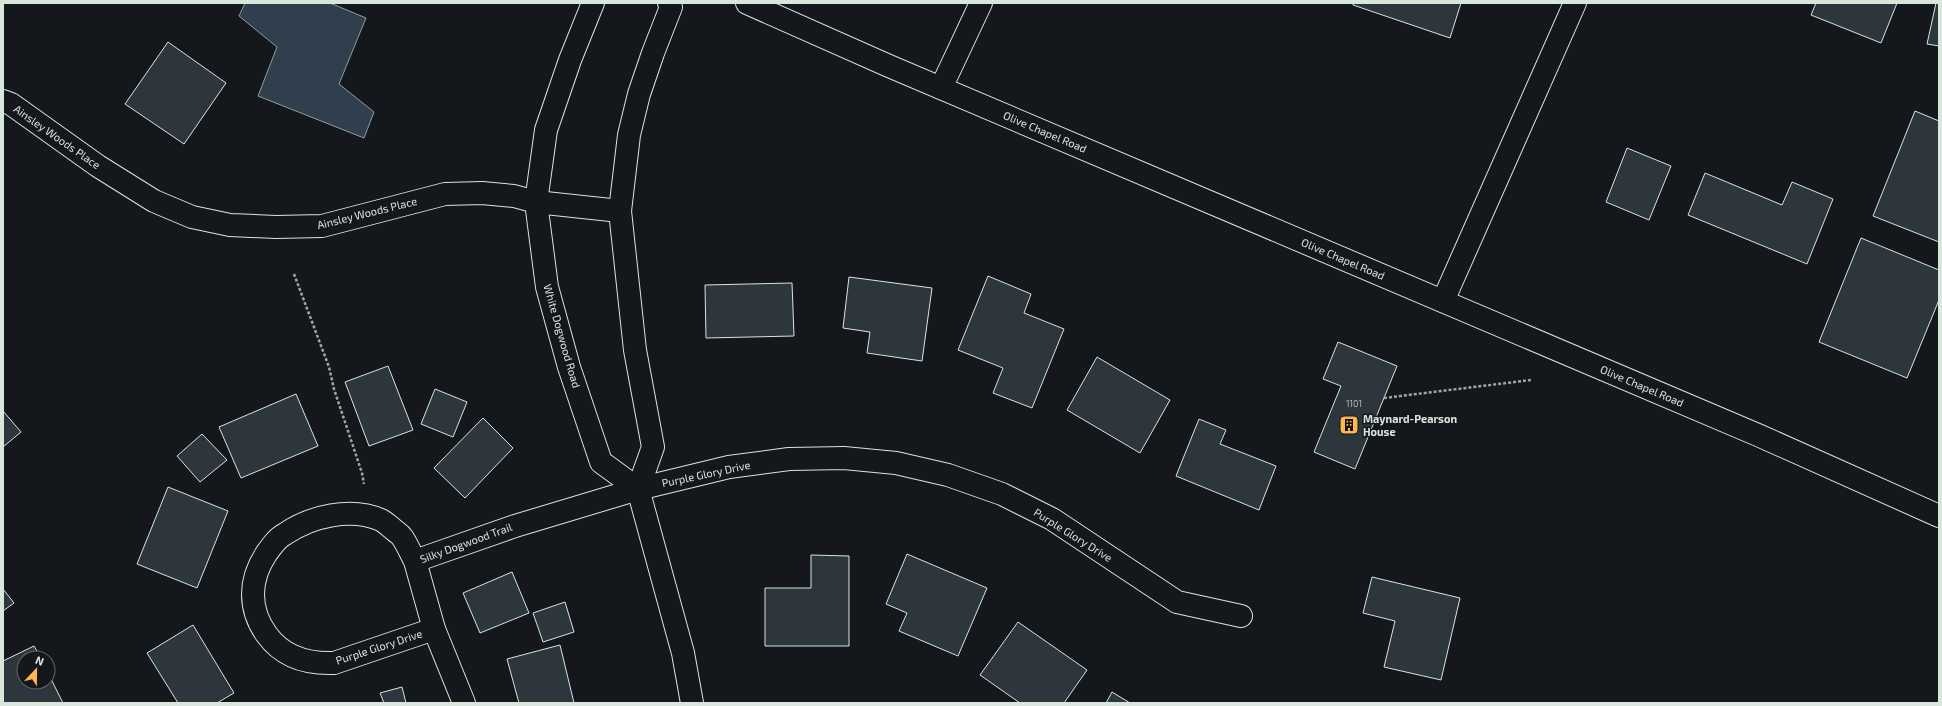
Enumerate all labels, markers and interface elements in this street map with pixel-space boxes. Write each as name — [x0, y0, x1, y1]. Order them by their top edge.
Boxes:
street label: Ainsley Woods Place — [12, 102, 103, 171]
street label: Olive Chapel Road — [1002, 108, 1089, 155]
street label: Ainsley Woods Place — [316, 194, 418, 231]
street label: Olive Chapel Road — [1300, 235, 1387, 282]
street label: White Dogwood Road — [541, 282, 584, 389]
street label: Olive Chapel Road — [1599, 362, 1686, 409]
house number: 1101 — [1346, 398, 1362, 409]
place label: Maynard-Pearson House — [1363, 412, 1457, 438]
building icon: Maynard-Pearson House — [1338, 414, 1360, 436]
street label: Purple Glory Drive — [660, 458, 751, 489]
street label: Purple Glory Drive — [1032, 505, 1115, 564]
street label: Silky Dogwood Trail — [418, 520, 514, 565]
street label: Purple Glory Drive — [334, 626, 424, 667]
north arrow — [16, 650, 56, 690]
text: N — [34, 653, 46, 668]

